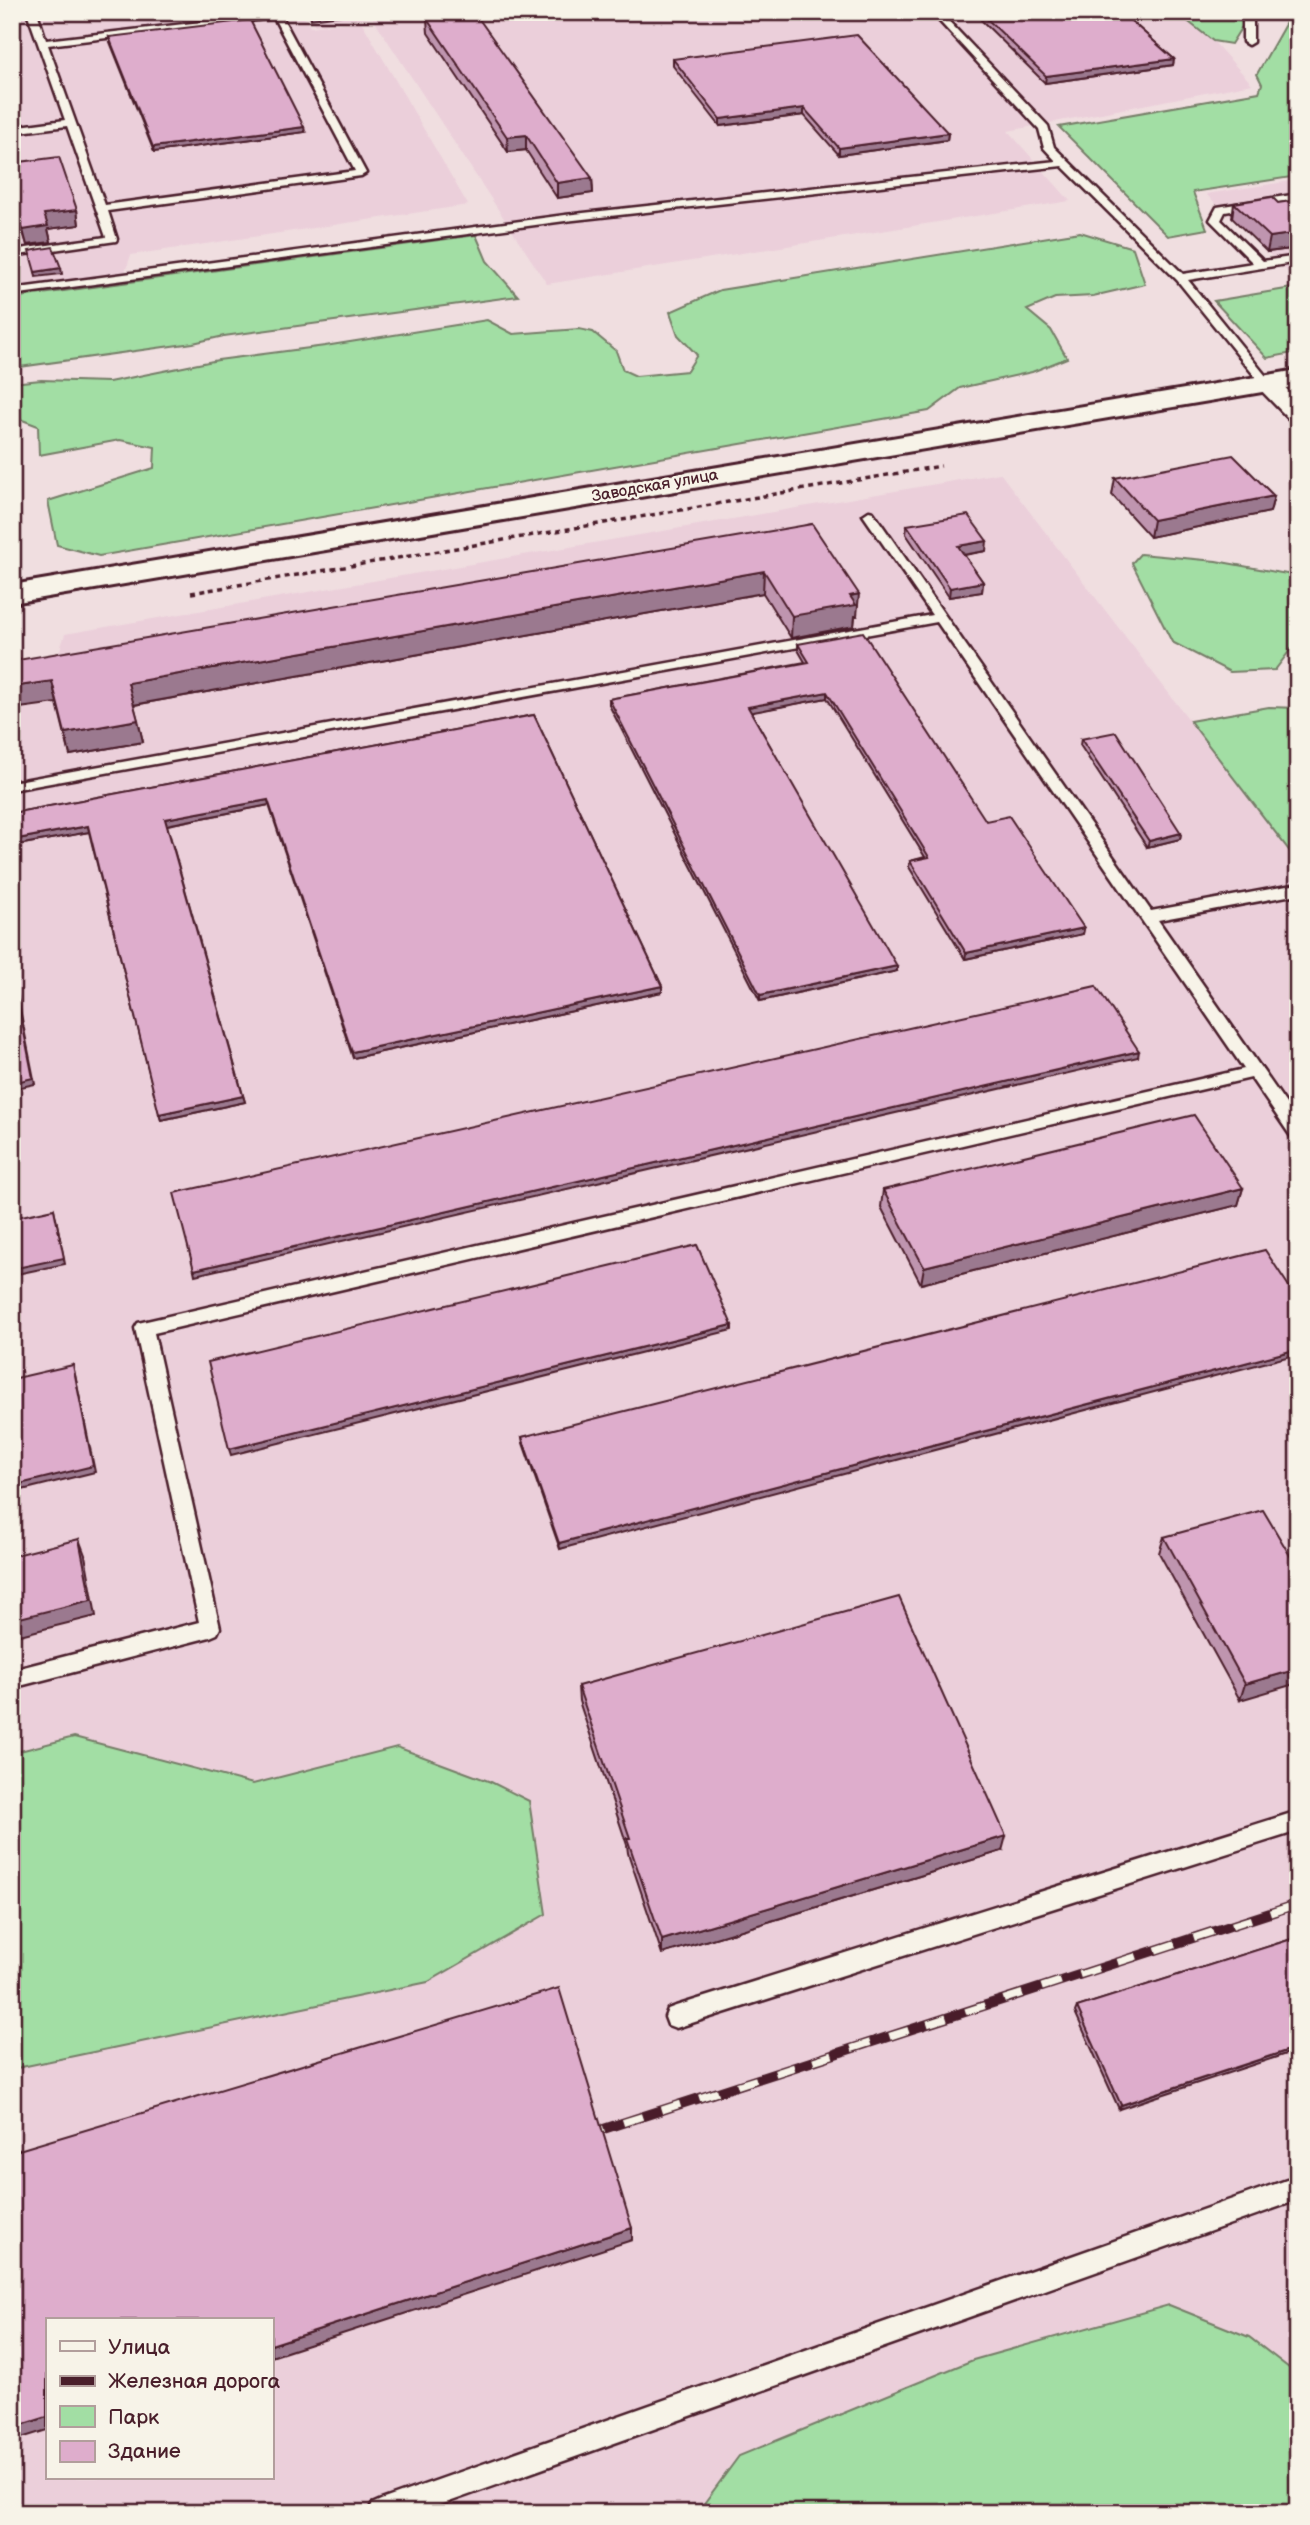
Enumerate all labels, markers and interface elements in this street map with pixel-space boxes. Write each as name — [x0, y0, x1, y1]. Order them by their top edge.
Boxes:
street label: Заводская улица — [590, 465, 720, 506]
legend — [46, 2318, 273, 2480]
text: Улица — [108, 2335, 171, 2360]
text: Железная дорога — [108, 2369, 281, 2394]
text: Парк — [108, 2405, 159, 2430]
text: Здание — [108, 2439, 181, 2464]

